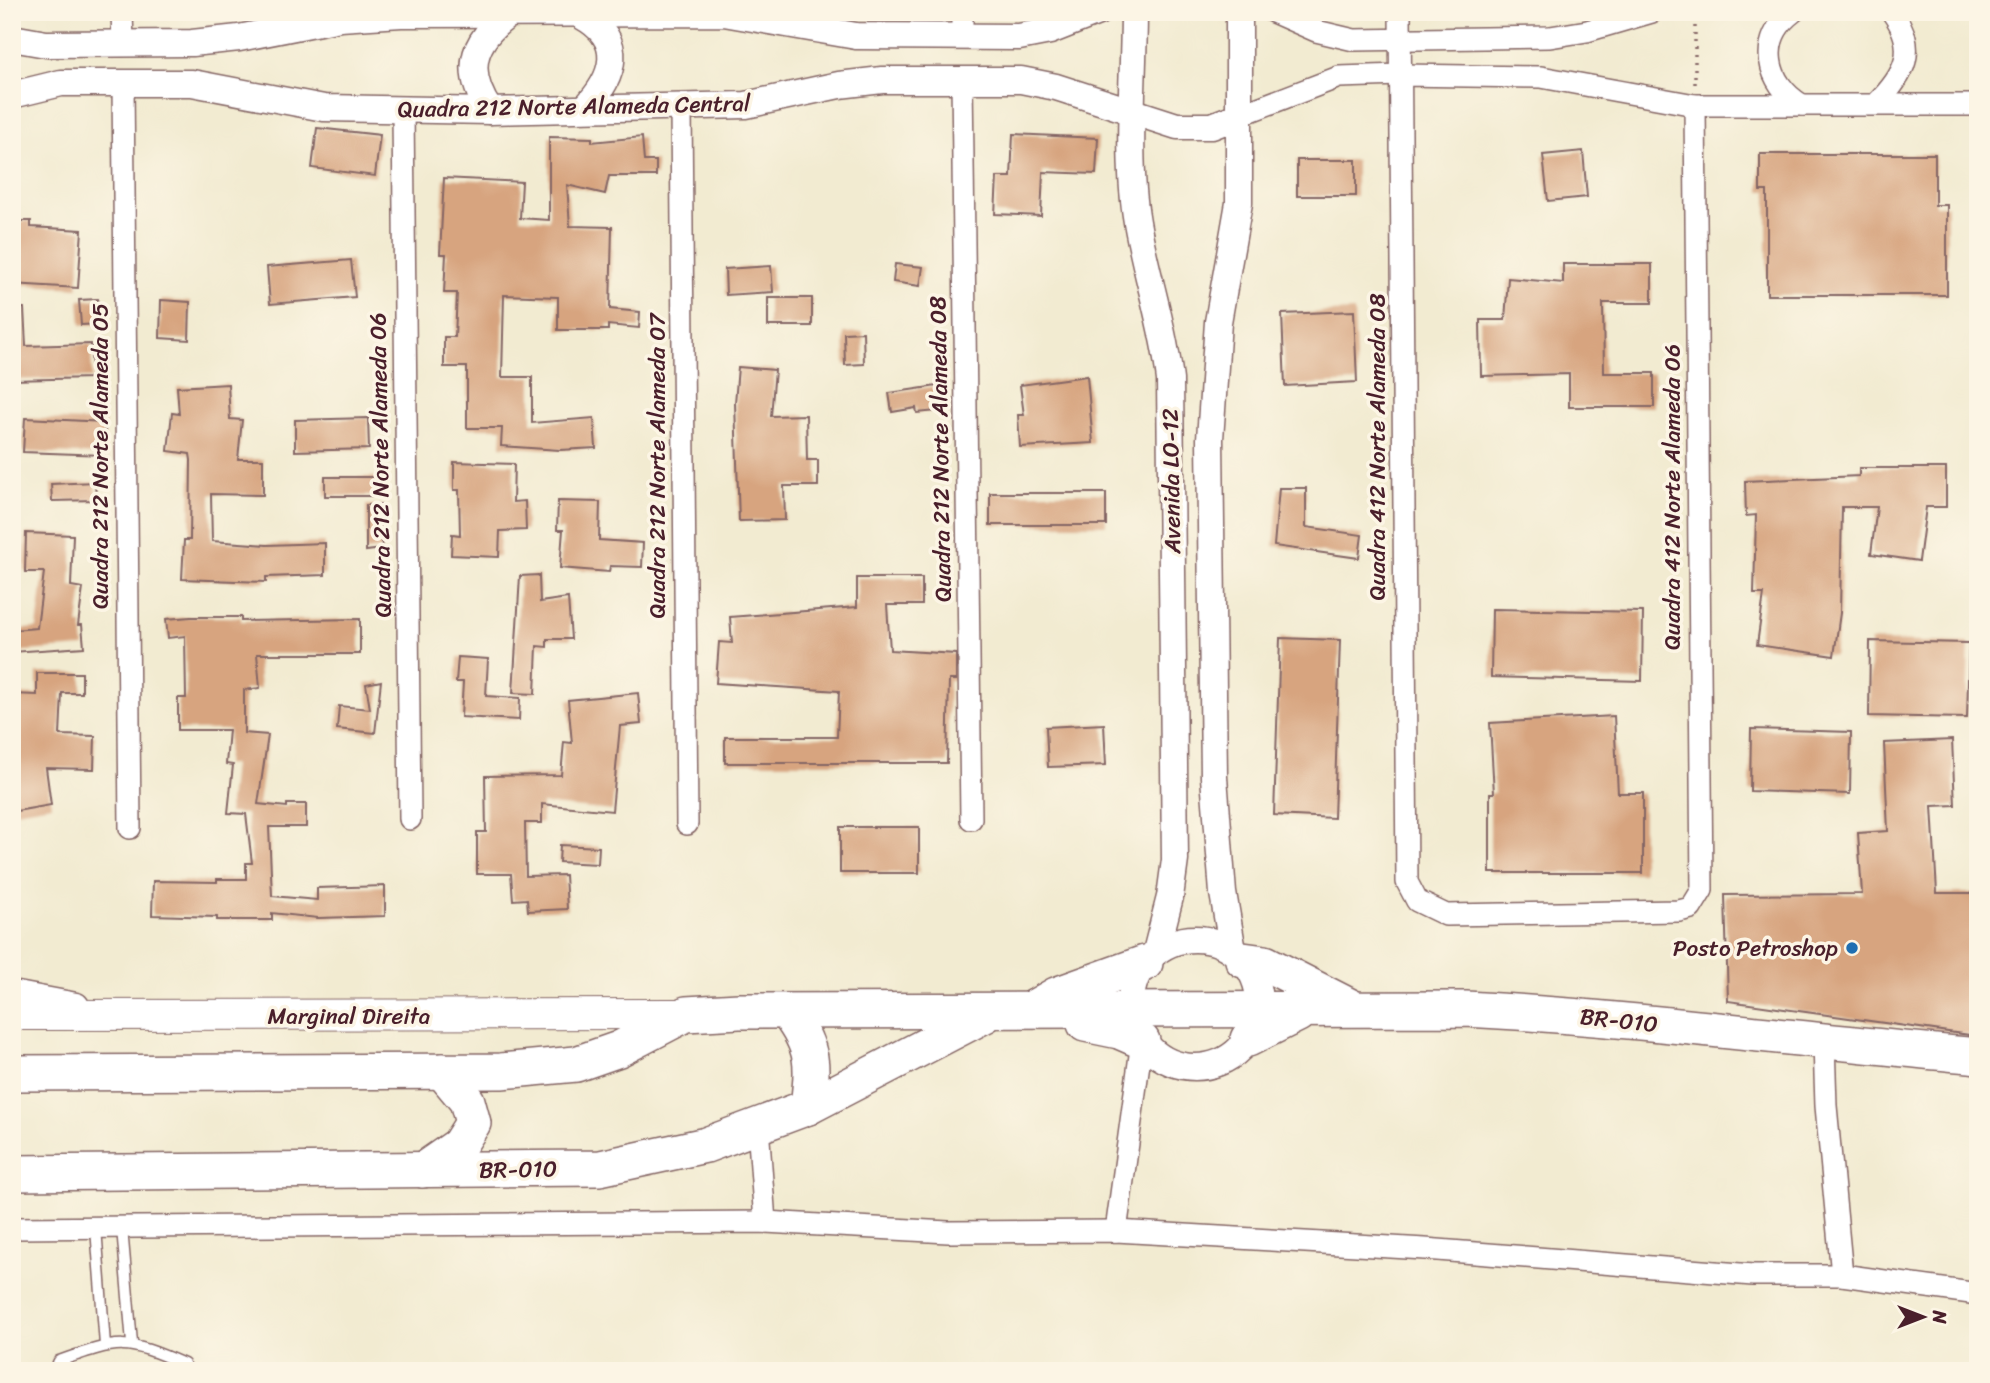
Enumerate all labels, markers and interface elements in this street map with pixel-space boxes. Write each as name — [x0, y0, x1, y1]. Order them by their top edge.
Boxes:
street label: Quadra 212 Norte Alameda Central — [397, 83, 751, 130]
street label: Quadra 412 Norte Alameda 08 — [1357, 293, 1398, 600]
street label: Quadra 212 Norte Alameda 08 — [917, 296, 964, 602]
street label: Quadra 212 Norte Alameda 05 — [80, 303, 121, 609]
street label: Quadra 212 Norte Alameda 06 — [357, 312, 404, 618]
street label: Quadra 212 Norte Alameda 07 — [637, 312, 678, 619]
street label: Quadra 412 Norte Alameda 06 — [1652, 344, 1693, 650]
street label: Avenida LO-12 — [1150, 408, 1193, 555]
place label: Posto Petroshop — [1673, 928, 1838, 969]
marker: Posto Petroshop — [1844, 940, 1860, 956]
street label: Marginal Direita — [268, 996, 430, 1037]
street label: BR-010 — [1578, 996, 1660, 1045]
street label: BR-010 — [479, 1148, 557, 1191]
north arrow — [1888, 1282, 1958, 1352]
text: N — [1923, 1309, 1956, 1324]

